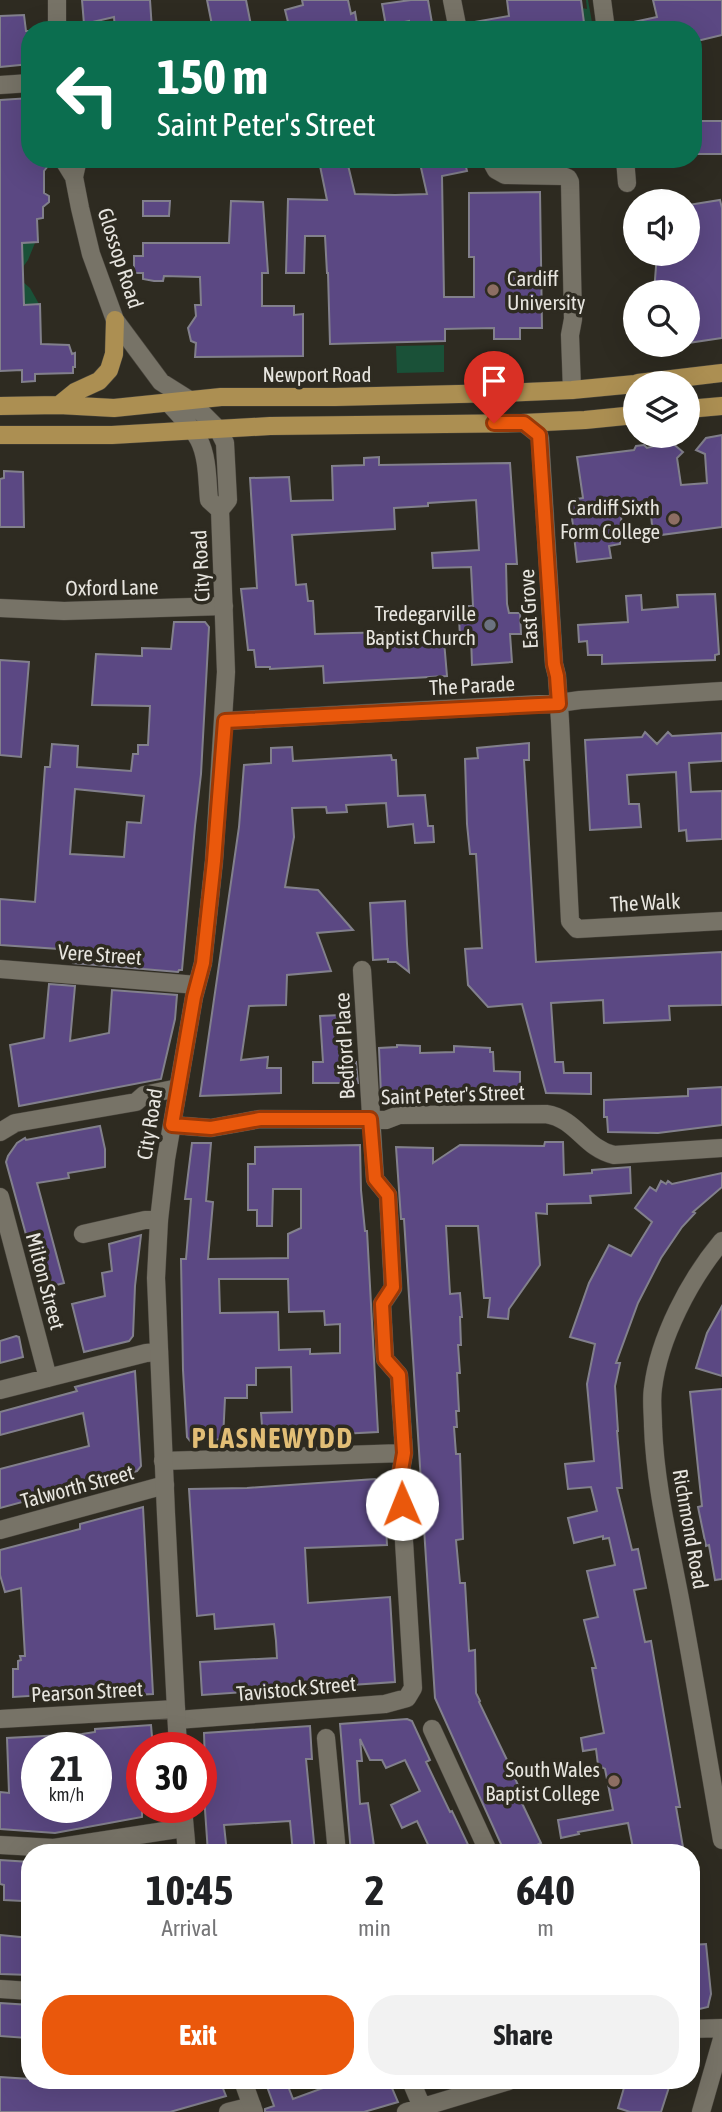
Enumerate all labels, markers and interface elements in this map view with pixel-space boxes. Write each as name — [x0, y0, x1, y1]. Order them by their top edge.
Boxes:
text: 150 m — [157, 48, 268, 104]
icon: left — [42, 49, 133, 140]
text: Saint Peter's Street — [157, 106, 376, 143]
map controls — [623, 189, 700, 448]
button: sound — [623, 189, 700, 266]
street label: Glossop Road — [94, 205, 148, 311]
place label: Cardiff University — [507, 266, 586, 314]
button: search — [623, 280, 700, 357]
marker: Cardiff University — [485, 282, 501, 298]
pin — [464, 351, 524, 423]
street label: Newport Road — [262, 362, 372, 386]
icon: arrive — [475, 362, 513, 400]
button: layers — [623, 371, 700, 448]
place label: Cardiff Sixth Form College — [560, 495, 660, 543]
marker: Cardiff Sixth Form College — [666, 511, 682, 527]
street label: City Road — [186, 529, 214, 603]
street label: East Grove — [514, 568, 542, 650]
street label: Oxford Lane — [65, 574, 159, 600]
place label: Tredegarville Baptist Church — [365, 601, 476, 649]
marker: Tredegarville Baptist Church — [482, 617, 498, 633]
street label: The Parade — [428, 671, 516, 699]
street label: The Walk — [609, 888, 681, 916]
street label: Vere Street — [57, 939, 143, 969]
street label: Bedford Place — [329, 992, 359, 1100]
street label: Saint Peter's Street — [381, 1080, 525, 1108]
street label: City Road — [132, 1087, 166, 1161]
street label: Milton Street — [22, 1230, 70, 1332]
district label: PLASNEWYDD — [192, 1422, 354, 1454]
street label: Talworth Street — [18, 1459, 136, 1513]
position arrow — [365, 1467, 439, 1541]
street label: Richmond Road — [669, 1467, 713, 1591]
street label: Tavistock Street — [235, 1671, 357, 1705]
street label: Pearson Street — [30, 1676, 144, 1706]
speed limit sign: 30 — [126, 1732, 217, 1823]
text: 21 — [50, 1748, 83, 1788]
place label: South Wales Baptist College — [485, 1757, 600, 1805]
marker: South Wales Baptist College — [606, 1773, 622, 1789]
text: km/h — [49, 1784, 84, 1805]
text: 10:45 — [146, 1866, 233, 1914]
text: 2 — [365, 1866, 384, 1914]
text: 640 — [516, 1866, 575, 1914]
text: Arrival — [161, 1915, 218, 1941]
text: min — [358, 1915, 391, 1941]
text: m — [537, 1915, 554, 1941]
button: Exit — [42, 1995, 354, 2075]
button: Share — [368, 1995, 679, 2075]

